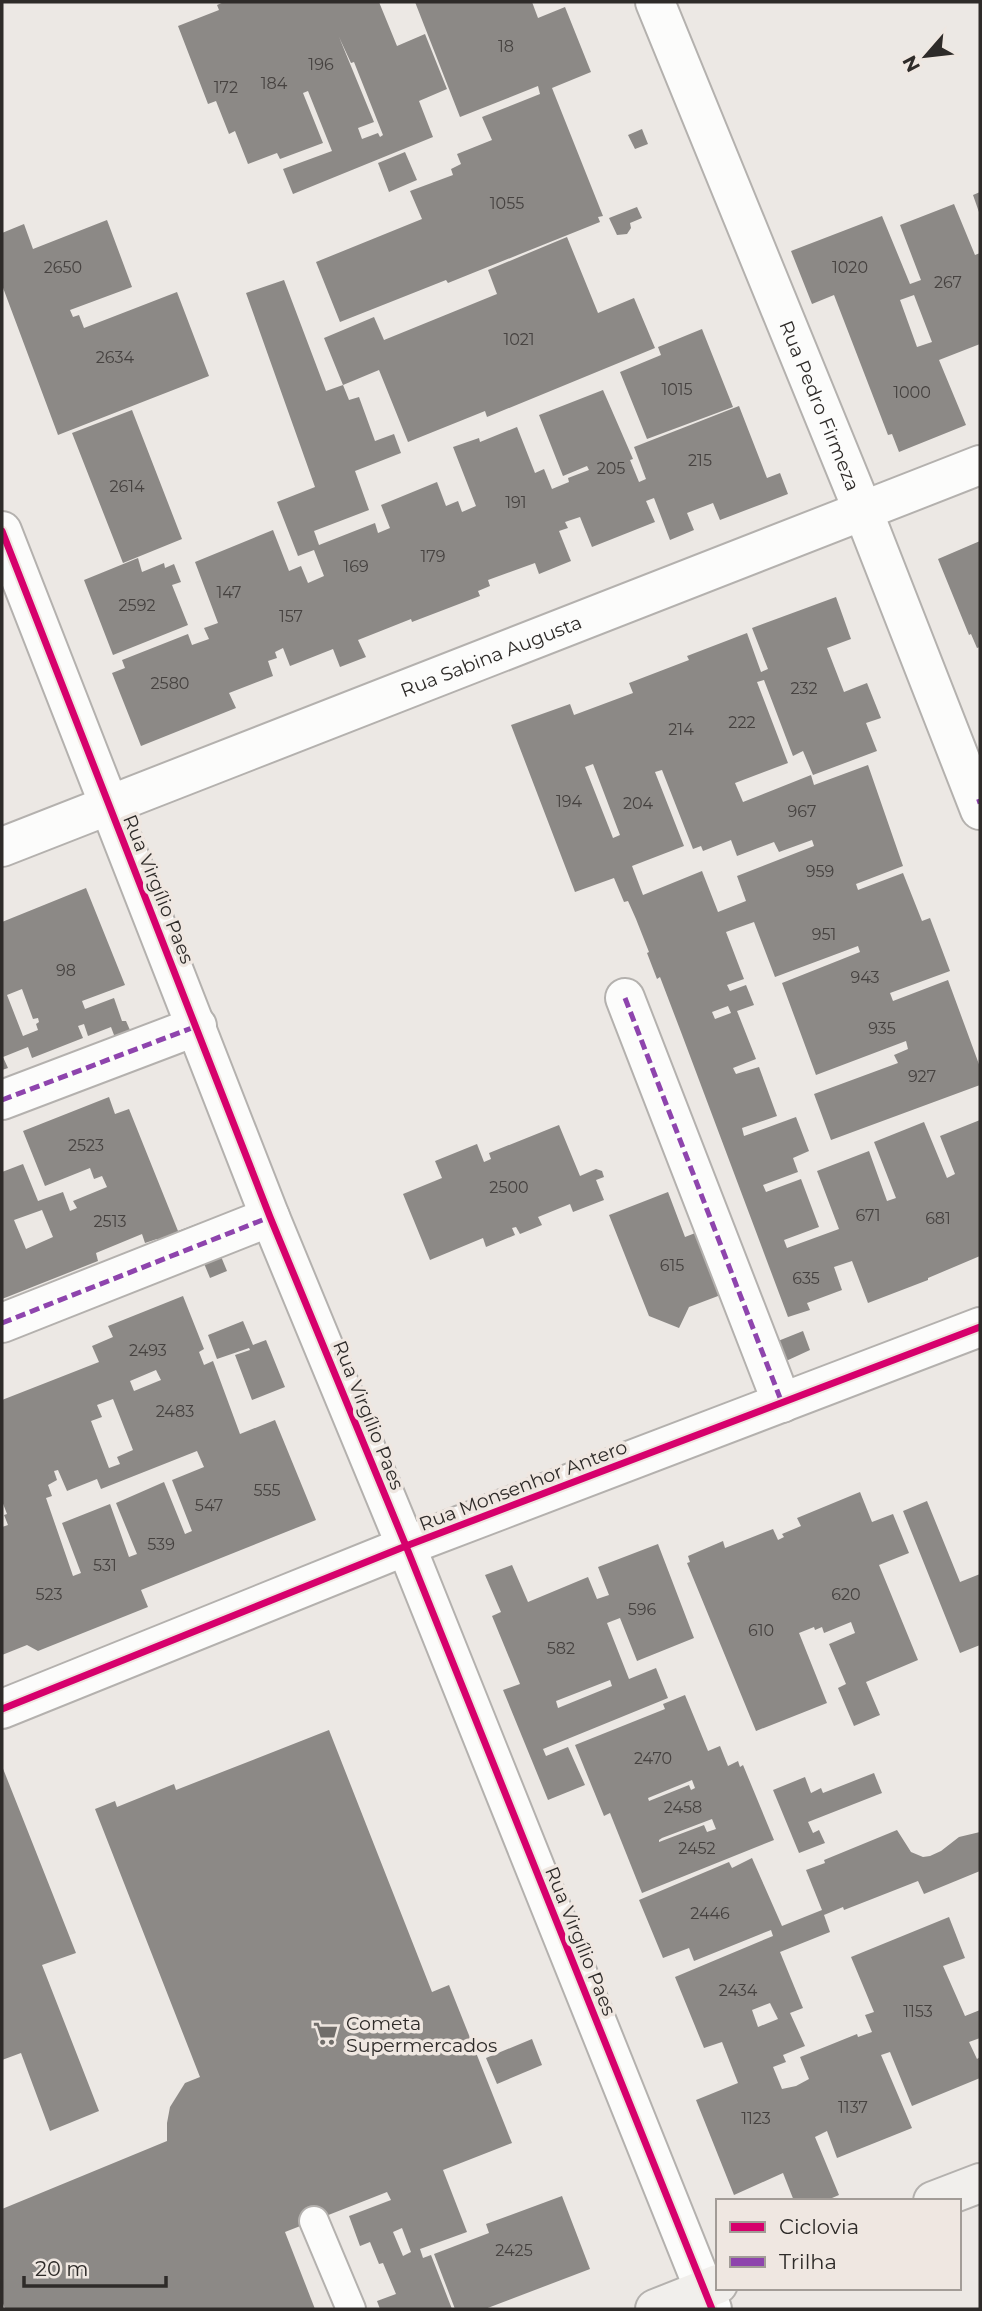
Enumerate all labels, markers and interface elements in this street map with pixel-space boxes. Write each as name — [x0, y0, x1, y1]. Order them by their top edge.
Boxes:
north arrow — [891, 21, 961, 91]
house number: 18 — [498, 37, 514, 56]
text: N — [898, 52, 925, 76]
house number: 196 — [308, 55, 334, 74]
house number: 184 — [261, 74, 288, 93]
house number: 172 — [214, 78, 238, 97]
house number: 1055 — [490, 194, 524, 213]
house number: 2650 — [44, 258, 82, 277]
house number: 1020 — [832, 258, 868, 277]
house number: 267 — [934, 273, 962, 292]
street label: Rua Pedro Firmeza — [774, 317, 865, 494]
house number: 1021 — [503, 330, 535, 349]
house number: 2634 — [96, 348, 135, 367]
house number: 1015 — [661, 380, 693, 399]
house number: 1000 — [893, 383, 931, 402]
house number: 215 — [688, 451, 712, 470]
house number: 205 — [597, 459, 625, 478]
house number: 2614 — [109, 477, 145, 496]
house number: 191 — [505, 493, 527, 512]
house number: 179 — [421, 547, 445, 566]
house number: 169 — [343, 557, 369, 576]
house number: 147 — [217, 583, 241, 602]
house number: 2592 — [119, 596, 155, 615]
house number: 157 — [279, 607, 303, 626]
street label: Rua Sabina Augusta — [397, 611, 585, 702]
house number: 2580 — [151, 674, 189, 693]
house number: 232 — [790, 679, 818, 698]
house number: 222 — [728, 713, 756, 732]
house number: 214 — [668, 720, 694, 739]
house number: 194 — [556, 792, 582, 811]
house number: 204 — [623, 794, 654, 813]
house number: 967 — [788, 802, 816, 821]
street label: Rua Virgílio Paes — [118, 811, 199, 967]
house number: 959 — [806, 862, 834, 881]
house number: 951 — [812, 925, 836, 944]
house number: 98 — [56, 961, 76, 980]
house number: 943 — [850, 968, 880, 987]
house number: 935 — [868, 1019, 896, 1038]
house number: 927 — [908, 1067, 936, 1086]
house number: 2523 — [68, 1136, 104, 1155]
house number: 2500 — [489, 1178, 529, 1197]
house number: 671 — [856, 1206, 880, 1225]
house number: 681 — [925, 1209, 951, 1228]
house number: 2513 — [94, 1212, 126, 1231]
house number: 615 — [660, 1256, 684, 1275]
house number: 635 — [792, 1269, 820, 1288]
street label: Rua Virgílio Paes — [328, 1337, 409, 1493]
house number: 2493 — [129, 1341, 167, 1360]
house number: 2483 — [156, 1402, 194, 1421]
street label: Rua Monsenhor Antero — [416, 1435, 631, 1536]
house number: 555 — [253, 1481, 281, 1500]
house number: 547 — [195, 1496, 223, 1515]
house number: 539 — [147, 1535, 175, 1554]
house number: 531 — [93, 1556, 117, 1575]
house number: 523 — [35, 1585, 63, 1604]
house number: 620 — [831, 1585, 861, 1604]
house number: 596 — [628, 1600, 657, 1619]
house number: 610 — [748, 1621, 774, 1640]
house number: 582 — [547, 1639, 575, 1658]
house number: 2470 — [634, 1749, 672, 1768]
house number: 2458 — [664, 1798, 702, 1817]
house number: 2452 — [678, 1839, 716, 1858]
street label: Rua Virgílio Paes — [540, 1863, 621, 2019]
house number: 2446 — [690, 1904, 730, 1923]
house number: 2434 — [719, 1981, 758, 2000]
house number: 1153 — [903, 2002, 933, 2021]
place label: Cometa Supermercados — [346, 2012, 497, 2057]
supermarket icon: Cometa Supermercados — [312, 2020, 340, 2048]
house number: 1137 — [838, 2098, 868, 2117]
house number: 1123 — [741, 2109, 771, 2128]
legend — [716, 2199, 961, 2290]
text: Ciclovia — [779, 2214, 859, 2239]
house number: 2425 — [495, 2241, 533, 2260]
scale bar — [24, 2244, 166, 2288]
text: Trilha — [779, 2249, 837, 2274]
text: 20 m — [35, 2256, 89, 2281]

